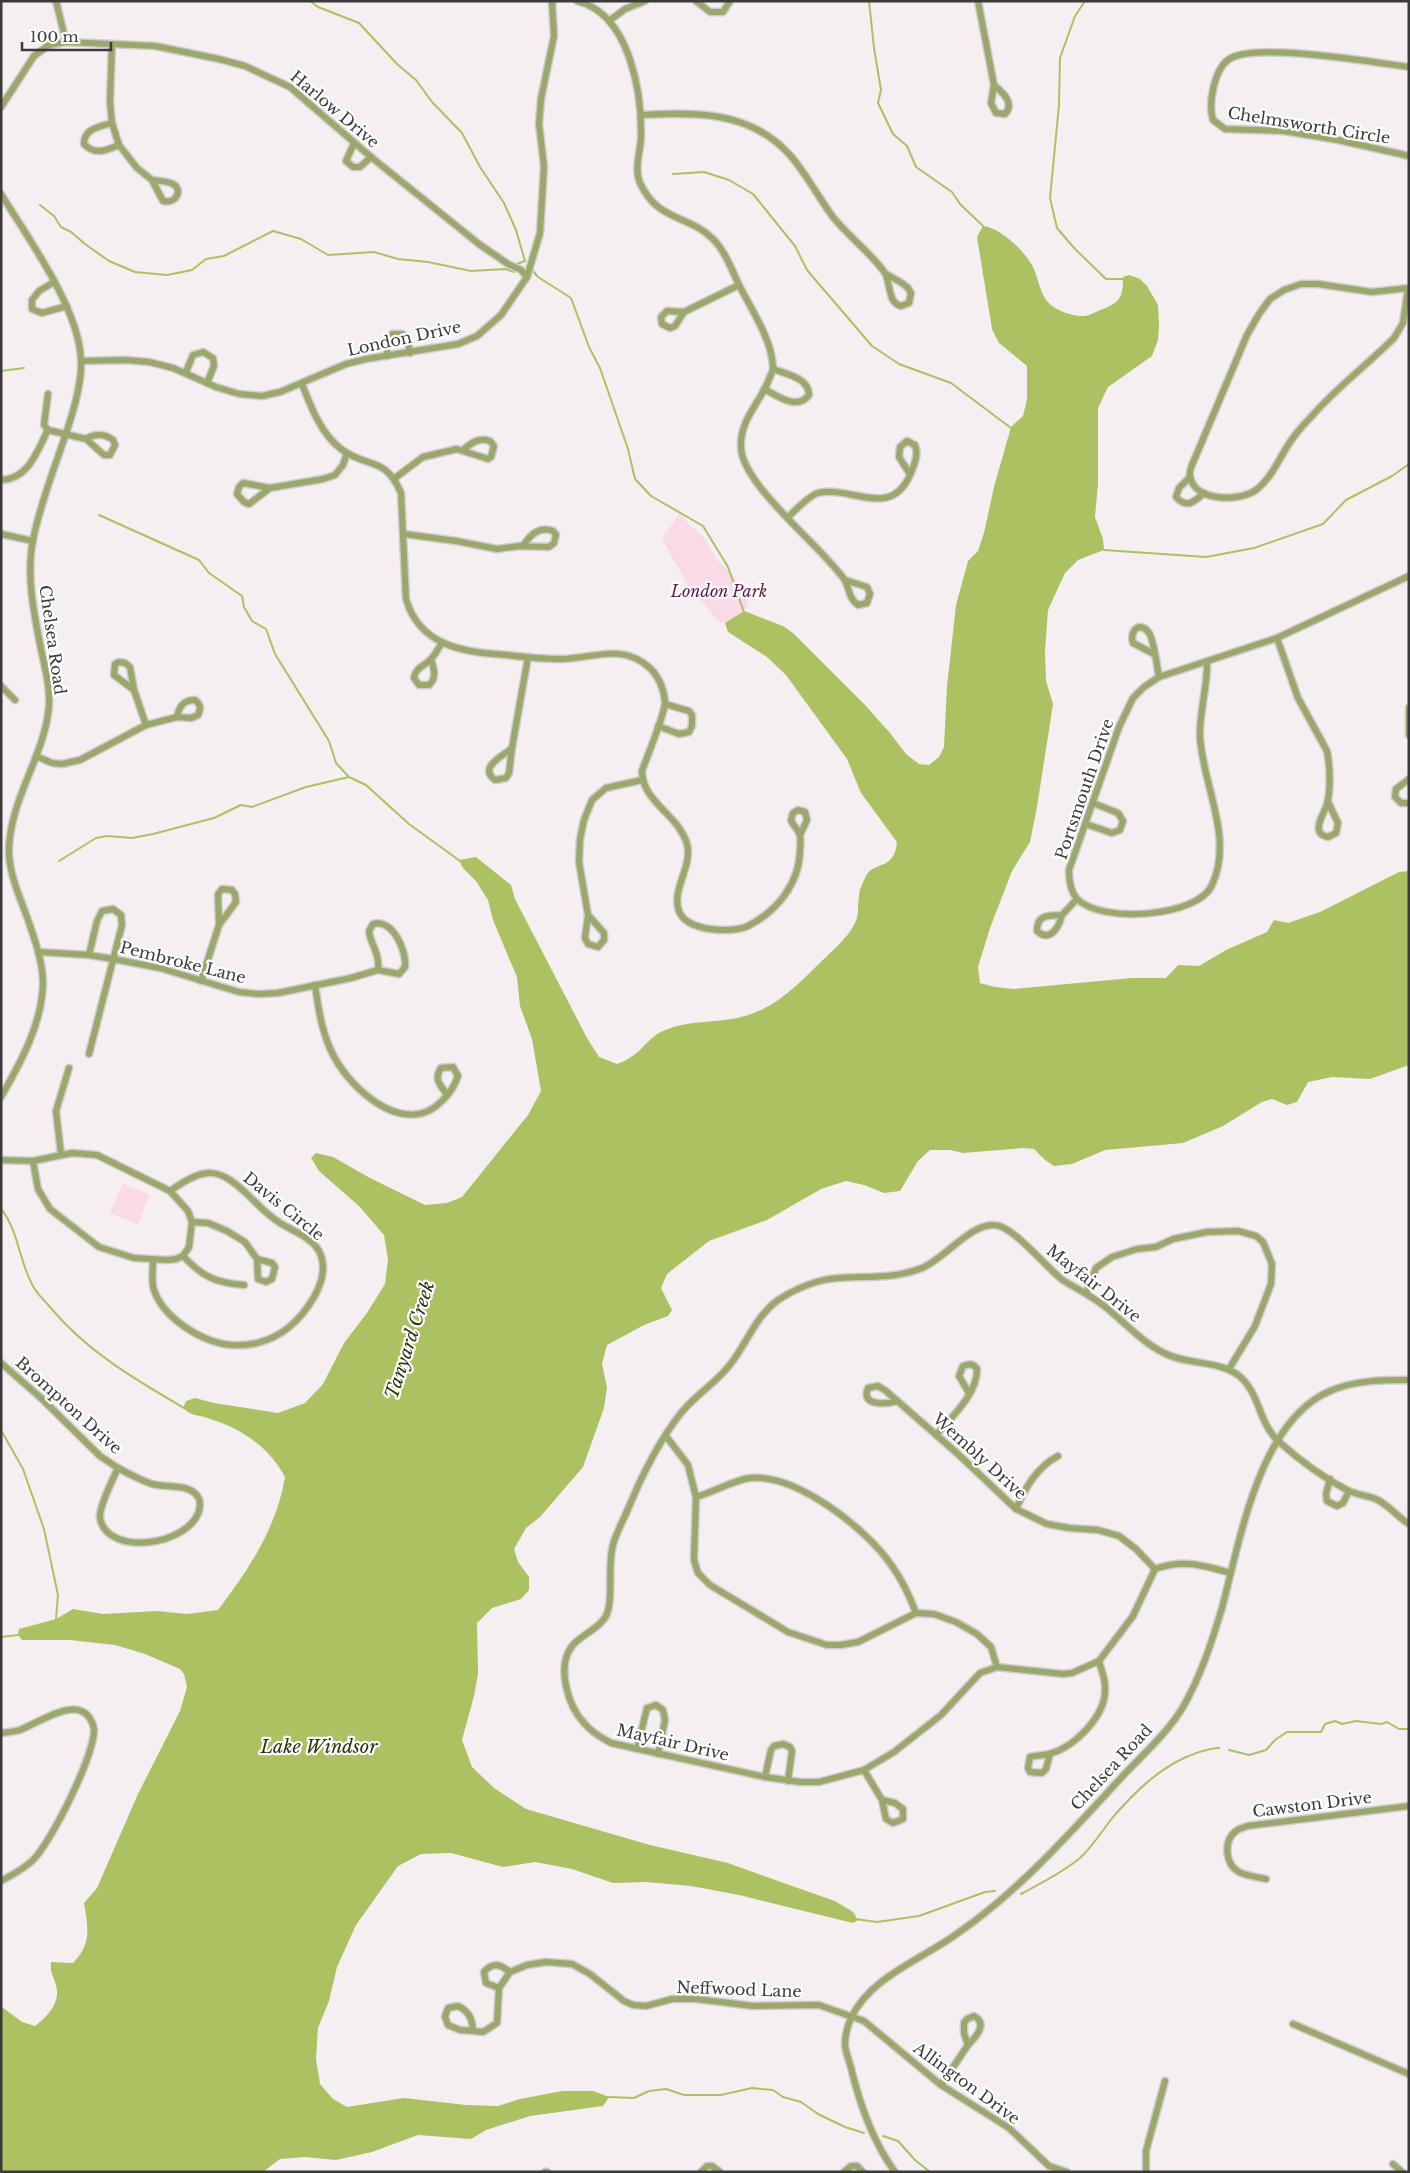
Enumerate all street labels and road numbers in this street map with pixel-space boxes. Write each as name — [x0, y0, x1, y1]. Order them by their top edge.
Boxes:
street label: Harlow Drive — [286, 66, 384, 152]
street label: Chelmsworth Circle — [1226, 102, 1392, 148]
street label: London Drive — [345, 316, 463, 360]
street label: Chelsea Road — [35, 584, 71, 696]
street label: Portsmouth Drive — [1051, 716, 1117, 862]
street label: Pembroke Lane — [118, 937, 248, 987]
street label: Davis Circle — [239, 1167, 329, 1245]
street label: Mayfair Drive — [1043, 1240, 1145, 1326]
street label: Brompton Drive — [12, 1352, 126, 1458]
street label: Wembly Drive — [928, 1408, 1031, 1503]
street label: Mayfair Drive — [615, 1719, 731, 1765]
street label: Chelsea Road — [1066, 1720, 1156, 1814]
street label: Cawston Drive — [1251, 1787, 1373, 1821]
street label: Neffwood Lane — [676, 1977, 802, 2001]
street label: Allington Drive — [909, 2037, 1024, 2128]

